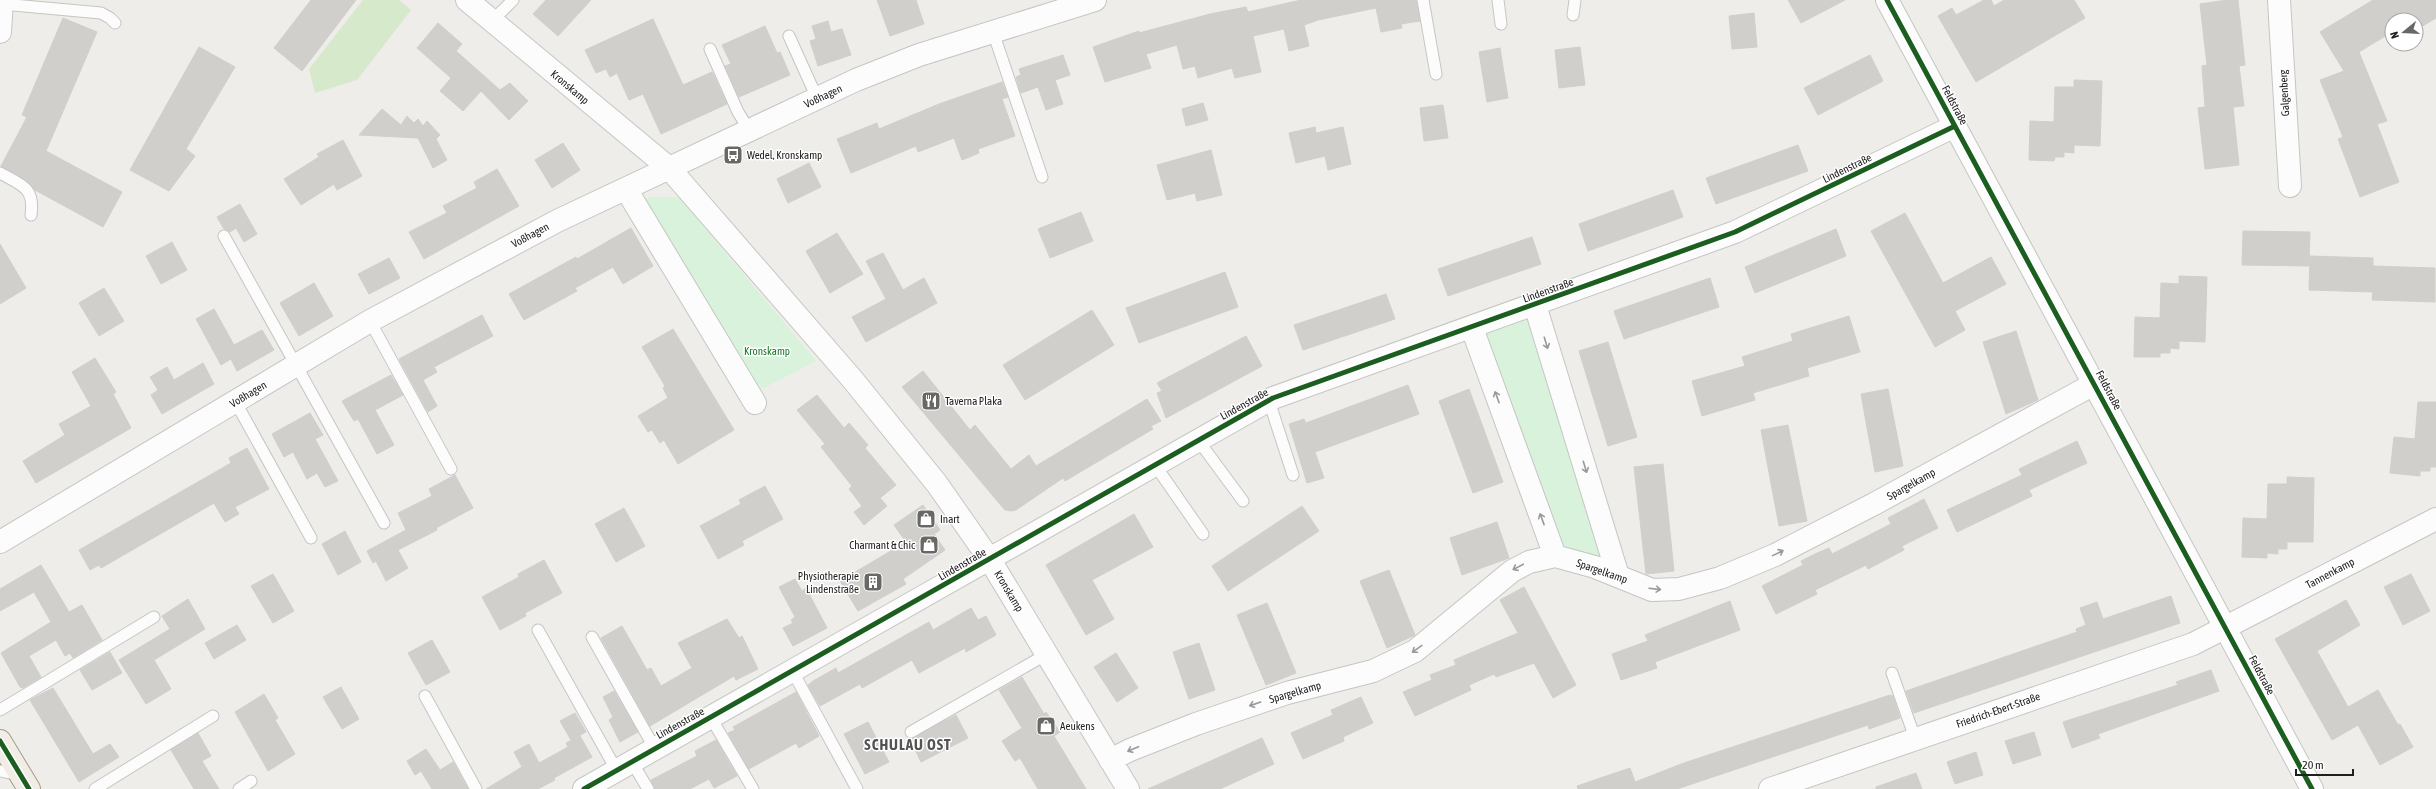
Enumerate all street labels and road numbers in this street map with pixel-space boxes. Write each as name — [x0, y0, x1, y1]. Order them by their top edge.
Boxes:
street label: Kronskamp — [548, 68, 592, 106]
street label: Galgenberg — [2277, 69, 2291, 116]
street label: Voßhagen — [802, 82, 844, 110]
street label: Feldstraße — [1940, 83, 1970, 127]
street label: Lindenstraße — [1821, 151, 1873, 185]
street label: Voßhagen — [509, 220, 551, 250]
street label: Lindenstraße — [1521, 275, 1575, 305]
street label: Feldstraße — [2094, 368, 2124, 412]
street label: Voßhagen — [227, 378, 269, 410]
street label: Lindenstraße — [1218, 386, 1270, 422]
street label: Spargelkamp — [1885, 466, 1937, 502]
street label: Lindenstraße — [936, 546, 988, 582]
street label: Tannenkamp — [2304, 555, 2356, 591]
street label: Spargelkamp — [1575, 557, 1629, 585]
street label: Kronskamp — [992, 568, 1026, 614]
street label: Feldstraße — [2247, 653, 2277, 697]
street label: Spargelkamp — [1268, 679, 1322, 705]
street label: Friedrich-Ebert-Straße — [1954, 690, 2042, 730]
street label: Lindenstraße — [654, 705, 706, 741]

